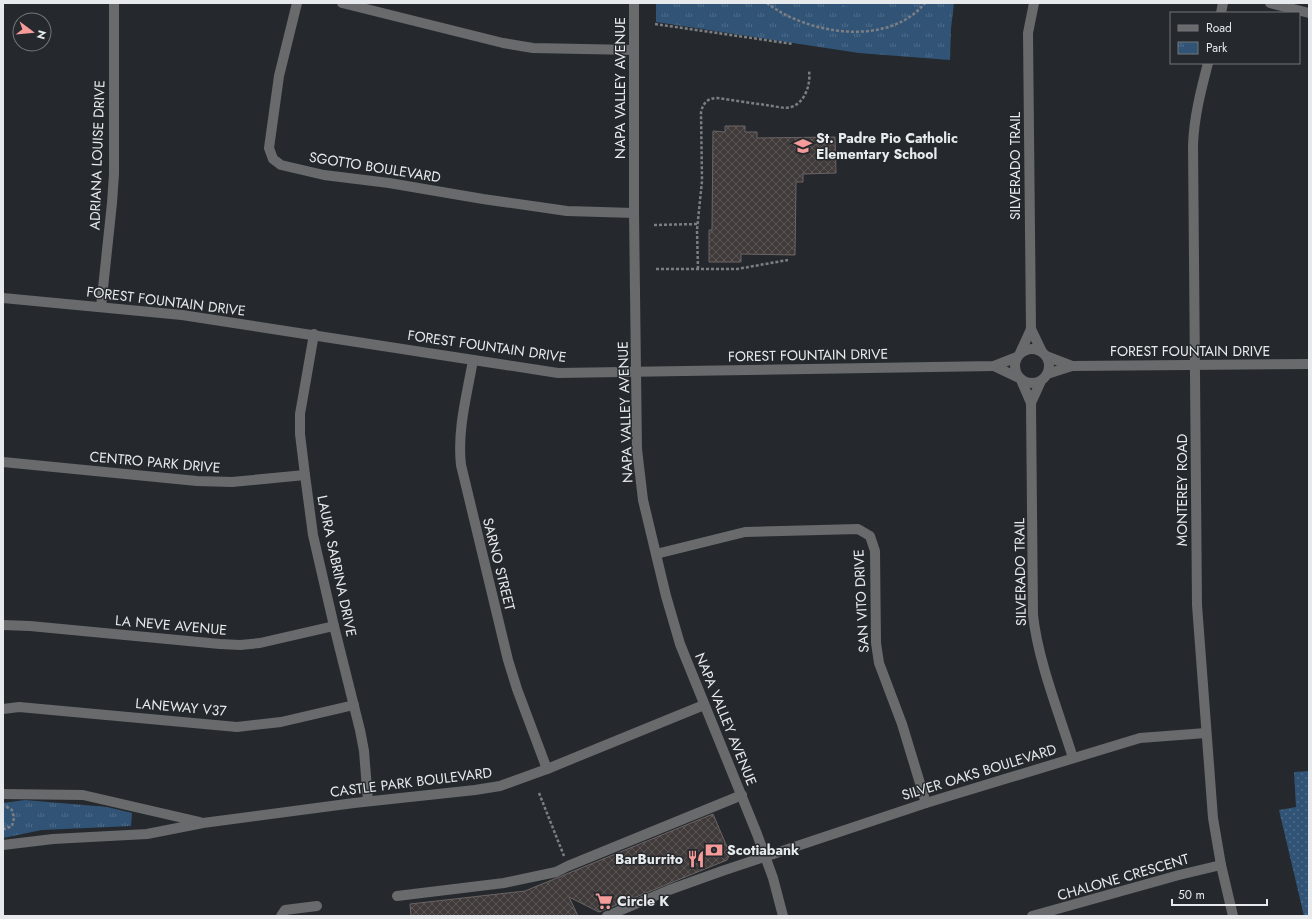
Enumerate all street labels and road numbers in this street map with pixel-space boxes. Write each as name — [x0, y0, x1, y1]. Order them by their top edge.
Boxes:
street label: NAPA VALLEY AVENUE — [610, 17, 630, 159]
street label: ADRIANA LOUISE DRIVE — [84, 80, 110, 230]
street label: SILVERADO TRAIL — [1005, 111, 1025, 220]
street label: SGOTTO BOULEVARD — [308, 147, 442, 187]
street label: FOREST FOUNTAIN DRIVE — [85, 281, 247, 321]
street label: FOREST FOUNTAIN DRIVE — [406, 325, 568, 367]
street label: NAPA VALLEY AVENUE — [613, 341, 637, 483]
street label: FOREST FOUNTAIN DRIVE — [1110, 341, 1270, 361]
street label: FOREST FOUNTAIN DRIVE — [728, 344, 888, 366]
street label: MONTEREY ROAD — [1172, 434, 1192, 546]
street label: CENTRO PARK DRIVE — [89, 446, 221, 478]
street label: LAURA SABRINA DRIVE — [312, 493, 362, 639]
street label: SARNO STREET — [478, 516, 520, 613]
street label: SILVERADO TRAIL — [1009, 517, 1031, 626]
street label: SAN VITO DRIVE — [848, 549, 874, 653]
street label: LA NEVE AVENUE — [114, 610, 228, 640]
street label: NAPA VALLEY AVENUE — [690, 650, 762, 788]
street label: LANEWAY V37 — [135, 693, 228, 721]
street label: SILVER OAKS BOULEVARD — [899, 739, 1059, 805]
street label: CASTLE PARK BOULEVARD — [329, 762, 493, 802]
street label: CHALONE CRESCENT — [1055, 849, 1192, 905]

